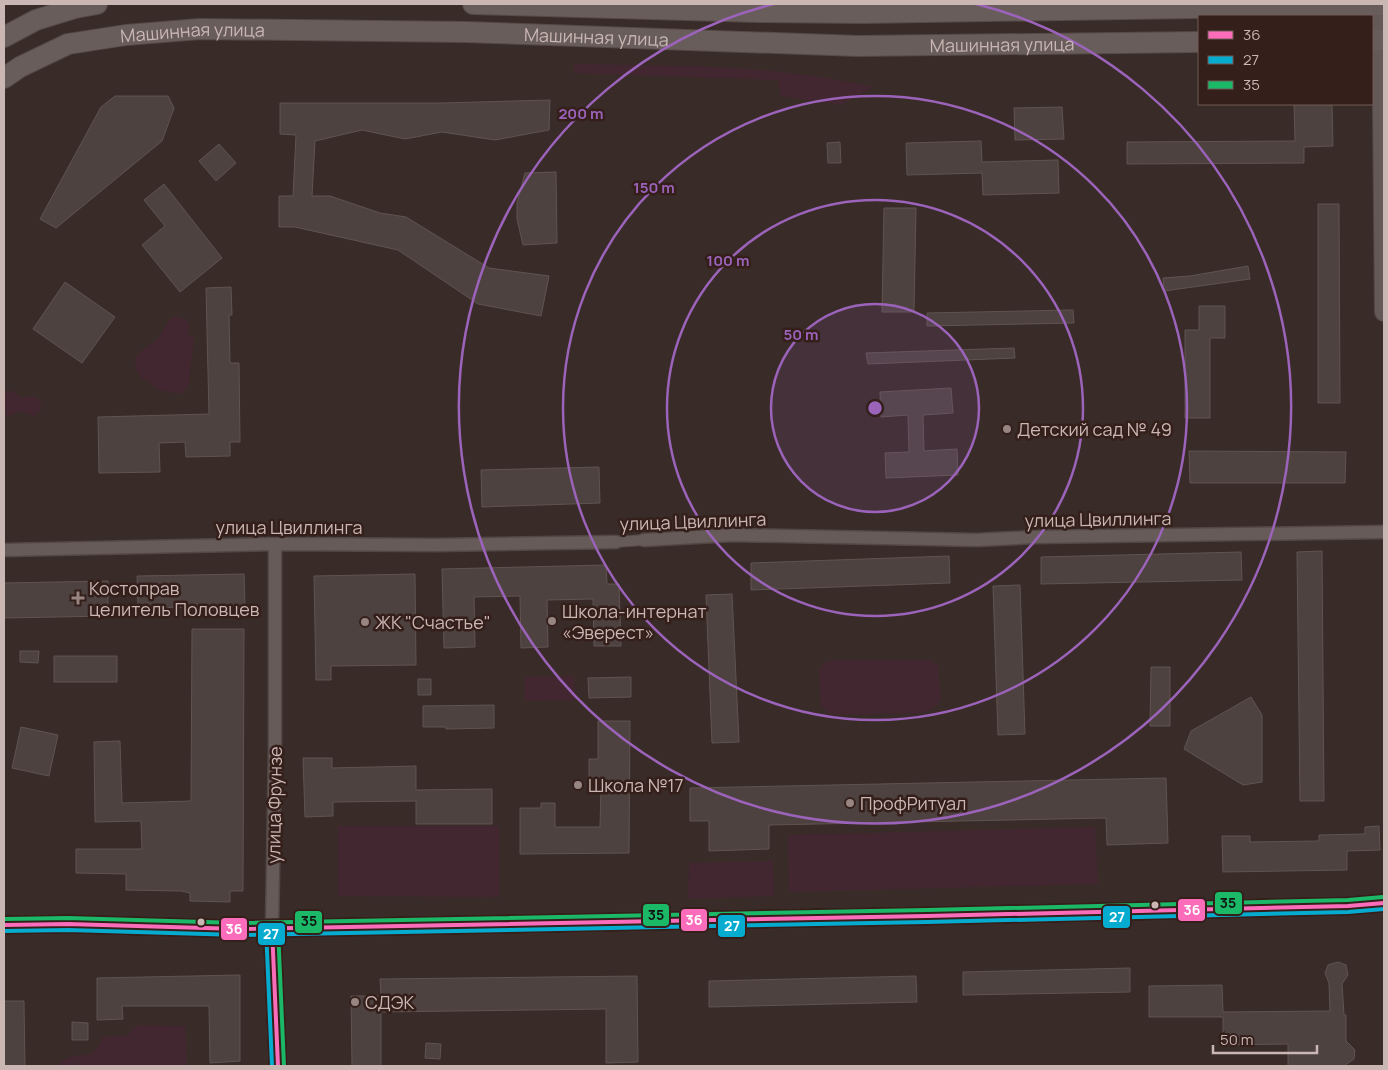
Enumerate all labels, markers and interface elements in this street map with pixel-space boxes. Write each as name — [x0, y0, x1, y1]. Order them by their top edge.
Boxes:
legend — [1198, 15, 1373, 105]
street label: Машинная улица — [119, 17, 265, 47]
street label: Машинная улица — [524, 22, 669, 51]
text: 36 — [1243, 24, 1261, 45]
street label: Машинная улица — [930, 31, 1075, 57]
text: 27 — [1243, 49, 1259, 70]
text: 35 — [1243, 74, 1260, 95]
text: 200 m — [558, 103, 604, 124]
text: 150 m — [633, 177, 675, 198]
text: 100 m — [707, 250, 749, 271]
text: 50 m — [783, 324, 819, 345]
centre of rings — [866, 399, 884, 417]
place label: Детский сад № 49 — [1017, 417, 1172, 441]
marker: Детский сад № 49 — [1001, 423, 1013, 435]
street label: улица Цвиллинга — [619, 506, 767, 536]
street label: улица Цвиллинга — [1024, 506, 1172, 532]
street label: улица Цвиллинга — [216, 515, 362, 539]
place label: Костоправ целитель Половцев — [89, 576, 260, 621]
marker: Костоправ целитель Половцев — [71, 591, 85, 605]
place label: Школа-интернат «Эверест» — [562, 599, 707, 644]
place label: ЖК "Счастье" — [375, 610, 491, 634]
marker: Школа-интернат «Эверест» — [546, 615, 558, 627]
marker: ЖК "Счастье" — [359, 616, 371, 628]
street label: улица Фрунзе — [261, 746, 287, 864]
place label: Школа №17 — [588, 773, 684, 797]
marker: Школа №17 — [572, 779, 584, 791]
place label: ПрофРитуал — [860, 791, 966, 815]
marker: ПрофРитуал — [844, 797, 856, 809]
line badge: 35 — [1214, 891, 1243, 915]
text: 35 — [1220, 893, 1236, 912]
line badge: 36 — [1177, 898, 1206, 922]
unlabelled marker — [1150, 900, 1160, 910]
text: 36 — [1184, 900, 1200, 919]
line badge: 35 — [642, 903, 670, 927]
text: 35 — [648, 905, 664, 924]
line badge: 27 — [1102, 905, 1131, 929]
text: 27 — [1109, 907, 1125, 926]
line badge: 36 — [680, 908, 708, 932]
line badge: 35 — [294, 910, 323, 934]
text: 36 — [686, 910, 702, 929]
text: 35 — [301, 911, 317, 930]
line badge: 27 — [717, 914, 746, 938]
text: 27 — [724, 916, 740, 935]
unlabelled marker — [196, 917, 206, 927]
line badge: 36 — [220, 917, 248, 941]
text: 36 — [226, 919, 242, 938]
line badge: 27 — [257, 922, 286, 946]
text: 27 — [263, 924, 279, 943]
place label: СДЭК — [365, 990, 414, 1014]
marker: СДЭК — [349, 996, 361, 1008]
scale bar — [1213, 1022, 1317, 1054]
text: 50 m — [1220, 1029, 1254, 1050]

